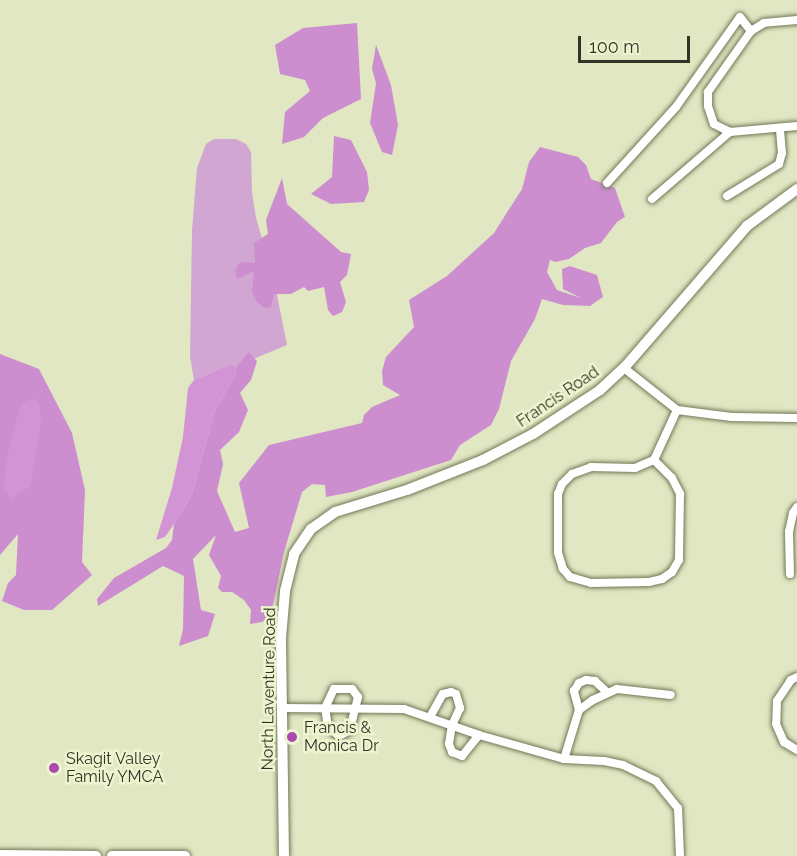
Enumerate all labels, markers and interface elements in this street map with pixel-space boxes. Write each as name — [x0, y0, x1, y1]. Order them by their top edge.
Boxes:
scale bar — [581, 24, 694, 62]
text: 100 m — [589, 36, 640, 57]
street label: Francis Road — [513, 363, 603, 431]
street label: North Laventure Road — [258, 607, 280, 771]
place label: Francis & Monica Dr — [304, 718, 379, 756]
marker: Francis & Monica Dr — [285, 730, 299, 744]
place label: Skagit Valley Family YMCA — [66, 749, 164, 787]
marker: Skagit Valley Family YMCA — [47, 761, 61, 775]

